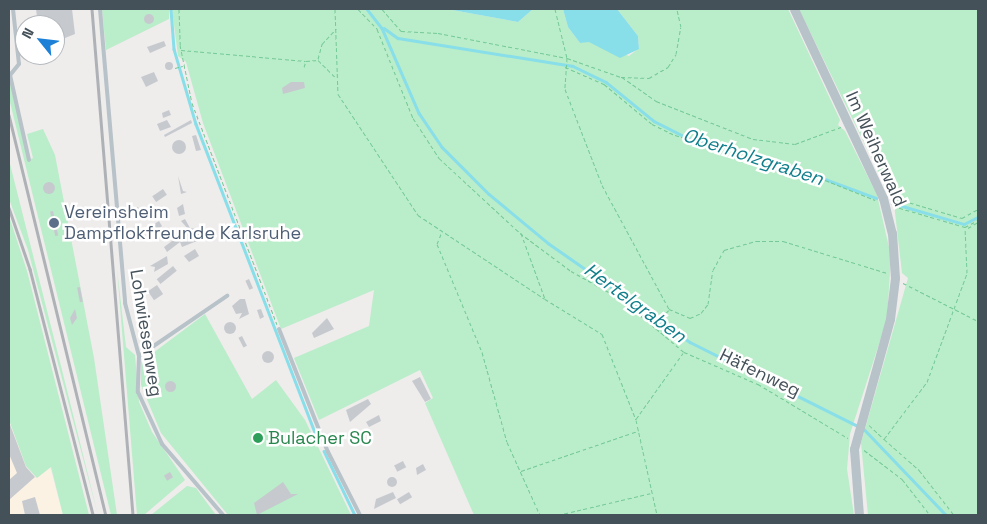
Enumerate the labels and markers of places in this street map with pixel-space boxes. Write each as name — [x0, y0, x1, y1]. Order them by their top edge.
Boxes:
place label: Vereinsheim Dampflokfreunde Karlsruhe — [64, 202, 301, 244]
marker: Vereinsheim Dampflokfreunde Karlsruhe — [48, 217, 60, 229]
place label: Bulacher SC — [268, 427, 372, 449]
marker: Bulacher SC — [252, 432, 264, 444]

